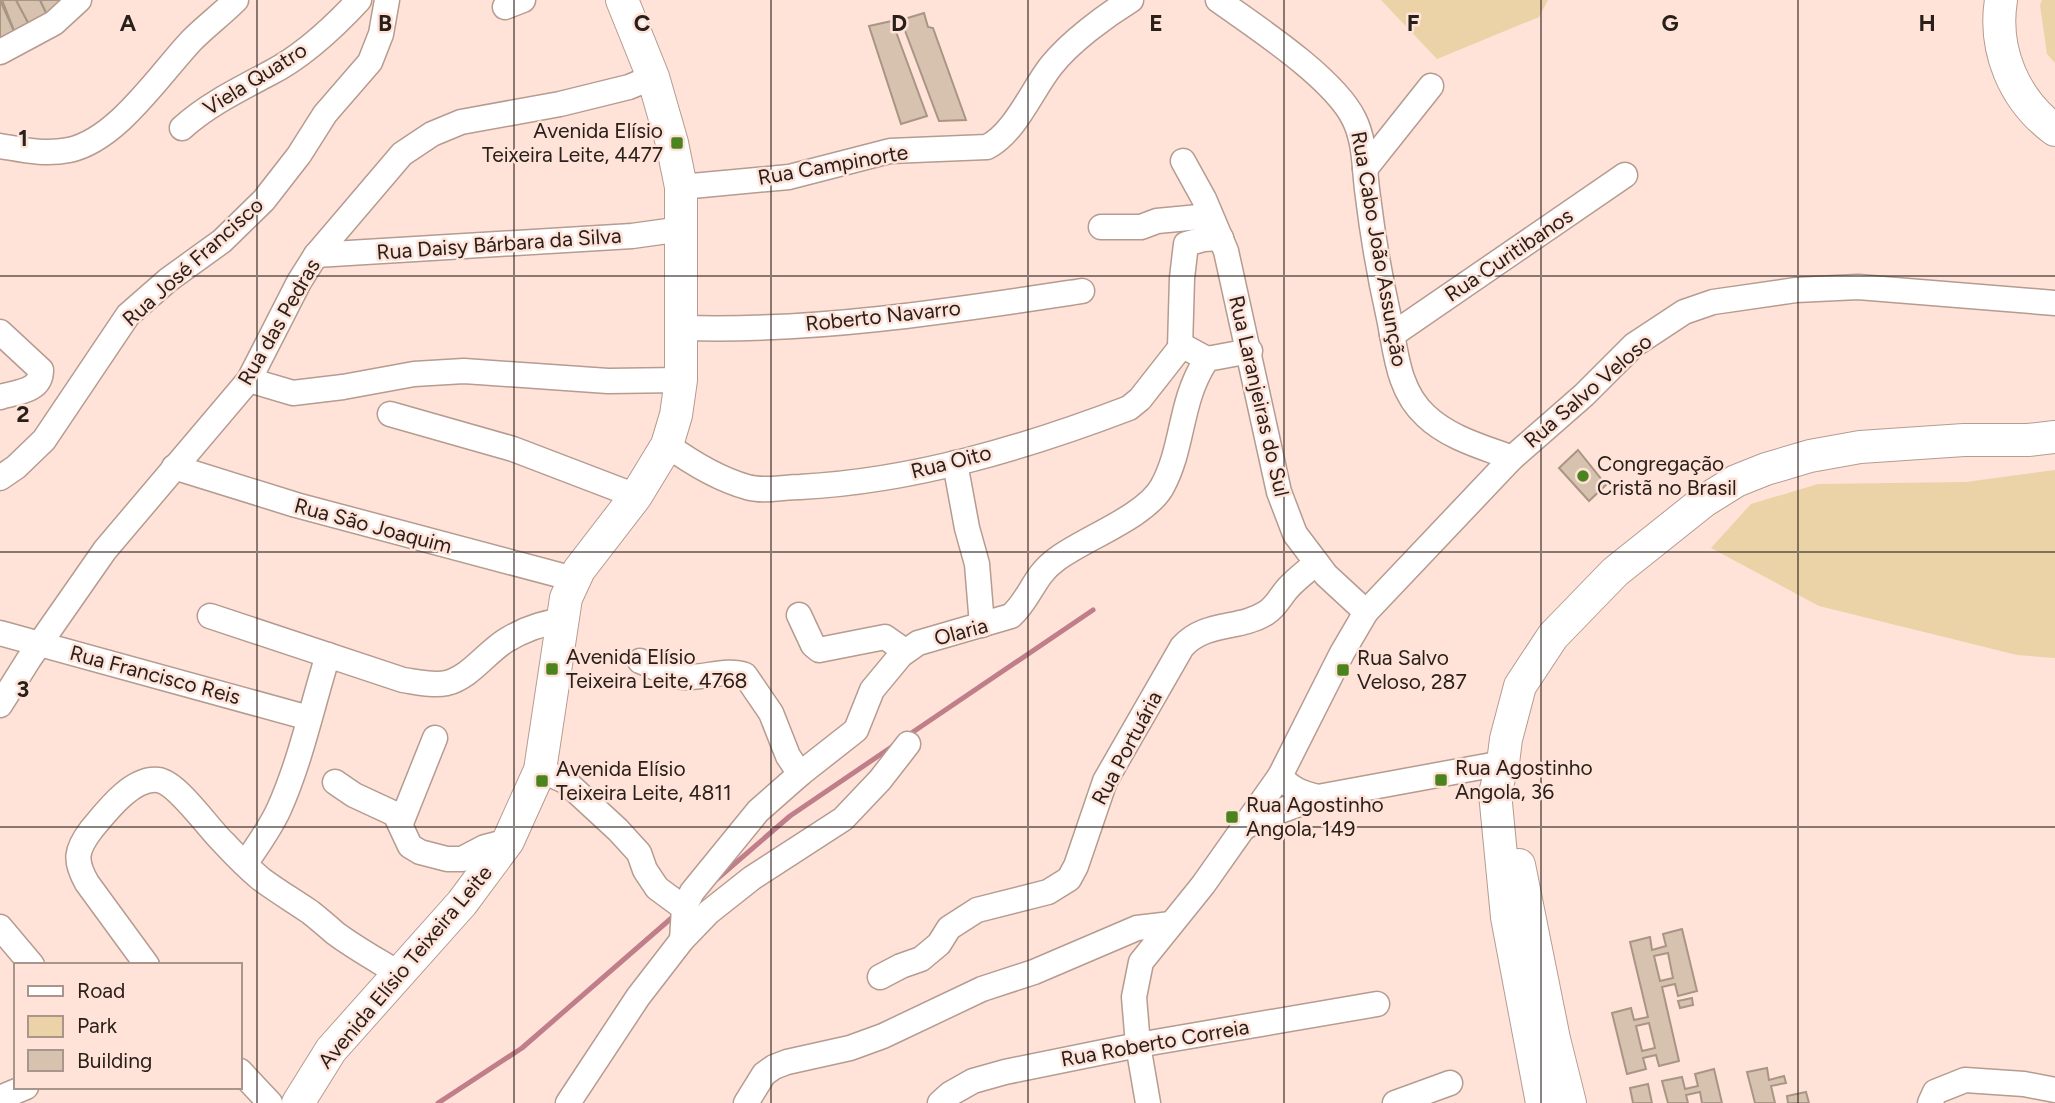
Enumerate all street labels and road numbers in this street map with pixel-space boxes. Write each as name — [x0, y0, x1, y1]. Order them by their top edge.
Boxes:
street label: Viela Quatro — [198, 37, 311, 120]
street label: Rua Cabo João Assunção — [1346, 129, 1413, 369]
street label: Rua Campinorte — [756, 139, 910, 190]
street label: Rua José Francisco — [117, 192, 268, 331]
street label: Rua Curitibanos — [1440, 203, 1578, 307]
street label: Rua Daisy Bárbara da Silva — [376, 222, 622, 265]
street label: Rua das Pedras — [232, 254, 325, 390]
street label: Rua Laranjeiras do Sul — [1224, 293, 1295, 499]
street label: Roberto Navarro — [804, 295, 962, 336]
street label: Rua Salvo Veloso — [1519, 328, 1657, 453]
street label: Rua Oito — [908, 439, 994, 484]
street label: Rua São Joaquim — [292, 492, 455, 559]
street label: Olaria — [931, 612, 990, 651]
street label: Rua Francisco Reis — [67, 640, 243, 709]
street label: Rua Portuária — [1086, 687, 1167, 809]
street label: Avenida Elísio Teixeira Leite — [312, 860, 497, 1073]
street label: Rua Roberto Correia — [1059, 1014, 1251, 1071]

